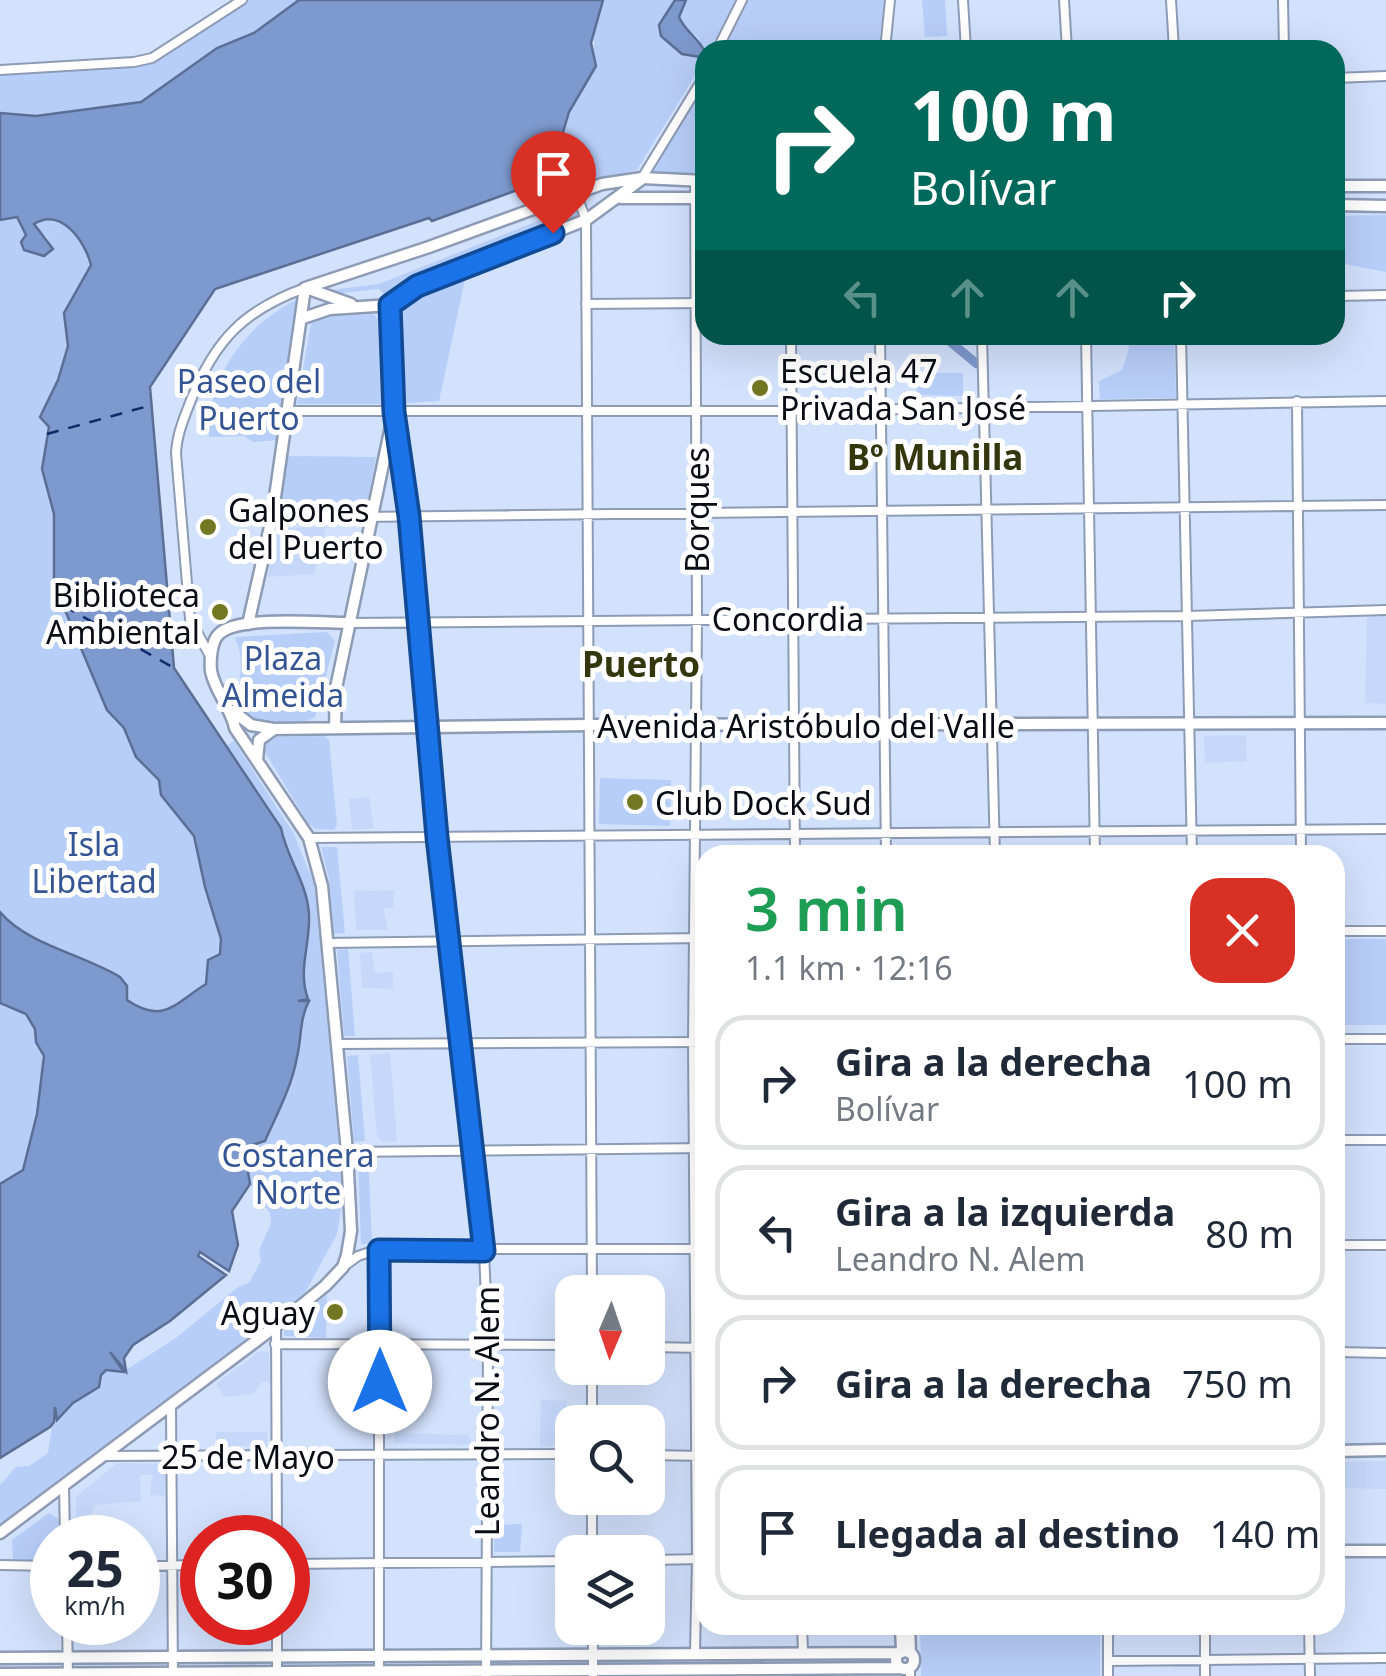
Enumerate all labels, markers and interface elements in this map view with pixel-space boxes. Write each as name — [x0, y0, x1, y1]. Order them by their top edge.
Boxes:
text: 100 m — [910, 66, 1117, 162]
icon: right — [745, 80, 875, 210]
pin — [511, 131, 596, 234]
icon: arrive — [526, 146, 581, 201]
text: Bolívar — [910, 157, 1056, 218]
icon: left — [835, 270, 890, 325]
icon: ahead — [940, 270, 995, 325]
icon: ahead — [1045, 270, 1100, 325]
icon: right — [1150, 270, 1205, 325]
place label: Escuela 47 Privada San José — [780, 349, 1026, 429]
park label: Paseo del Puerto — [177, 359, 321, 439]
marker: Escuela 47 Privada San José — [749, 377, 771, 399]
district label: Bº Munilla — [847, 433, 1023, 480]
street label: Borques — [675, 447, 718, 573]
place label: Galpones del Puerto — [228, 488, 384, 568]
marker: Galpones del Puerto — [197, 516, 219, 538]
place label: Biblioteca Ambiental — [46, 573, 200, 653]
street label: Concordia — [712, 597, 864, 640]
marker: Biblioteca Ambiental — [209, 601, 231, 623]
park label: Plaza Almeida — [222, 636, 344, 716]
district label: Puerto — [582, 640, 700, 687]
street label: Avenida Aristóbulo del Valle — [597, 704, 1015, 747]
place label: Club Dock Sud — [655, 781, 872, 824]
marker: Club Dock Sud — [624, 791, 646, 813]
park label: Isla Libertad — [31, 822, 157, 902]
text: 3 min — [745, 867, 908, 949]
button: close — [1190, 878, 1295, 983]
text: 1.1 km · 12:16 — [745, 946, 953, 989]
text: Gira a la derecha — [835, 1035, 1152, 1087]
icon: right — [750, 1055, 805, 1110]
text: 100 m — [1182, 1057, 1293, 1109]
text: Bolívar — [835, 1087, 939, 1130]
park label: Costanera Norte — [222, 1133, 374, 1213]
text: Gira a la izquierda — [835, 1185, 1175, 1237]
icon: left — [750, 1205, 805, 1260]
text: 80 m — [1205, 1207, 1294, 1259]
text: Leandro N. Alem — [835, 1237, 1085, 1280]
north arrow — [555, 1275, 665, 1385]
map controls — [555, 1275, 665, 1645]
street label: Leandro N. Alem — [465, 1286, 508, 1536]
place label: Aguay — [221, 1291, 316, 1334]
marker: Aguay — [324, 1301, 346, 1323]
position arrow — [328, 1330, 432, 1434]
icon: right — [750, 1355, 805, 1410]
text: Gira a la derecha — [835, 1357, 1152, 1409]
text: 750 m — [1182, 1357, 1293, 1409]
button: search — [555, 1405, 665, 1515]
street label: 25 de Mayo — [161, 1435, 335, 1478]
icon: arrive — [750, 1505, 805, 1560]
text: Llegada al destino — [835, 1507, 1180, 1559]
text: 140 m — [1210, 1507, 1320, 1559]
speed limit sign: 30 — [180, 1515, 310, 1645]
text: 25 — [66, 1534, 124, 1602]
button: layers — [555, 1535, 665, 1645]
text: km/h — [64, 1588, 126, 1622]

